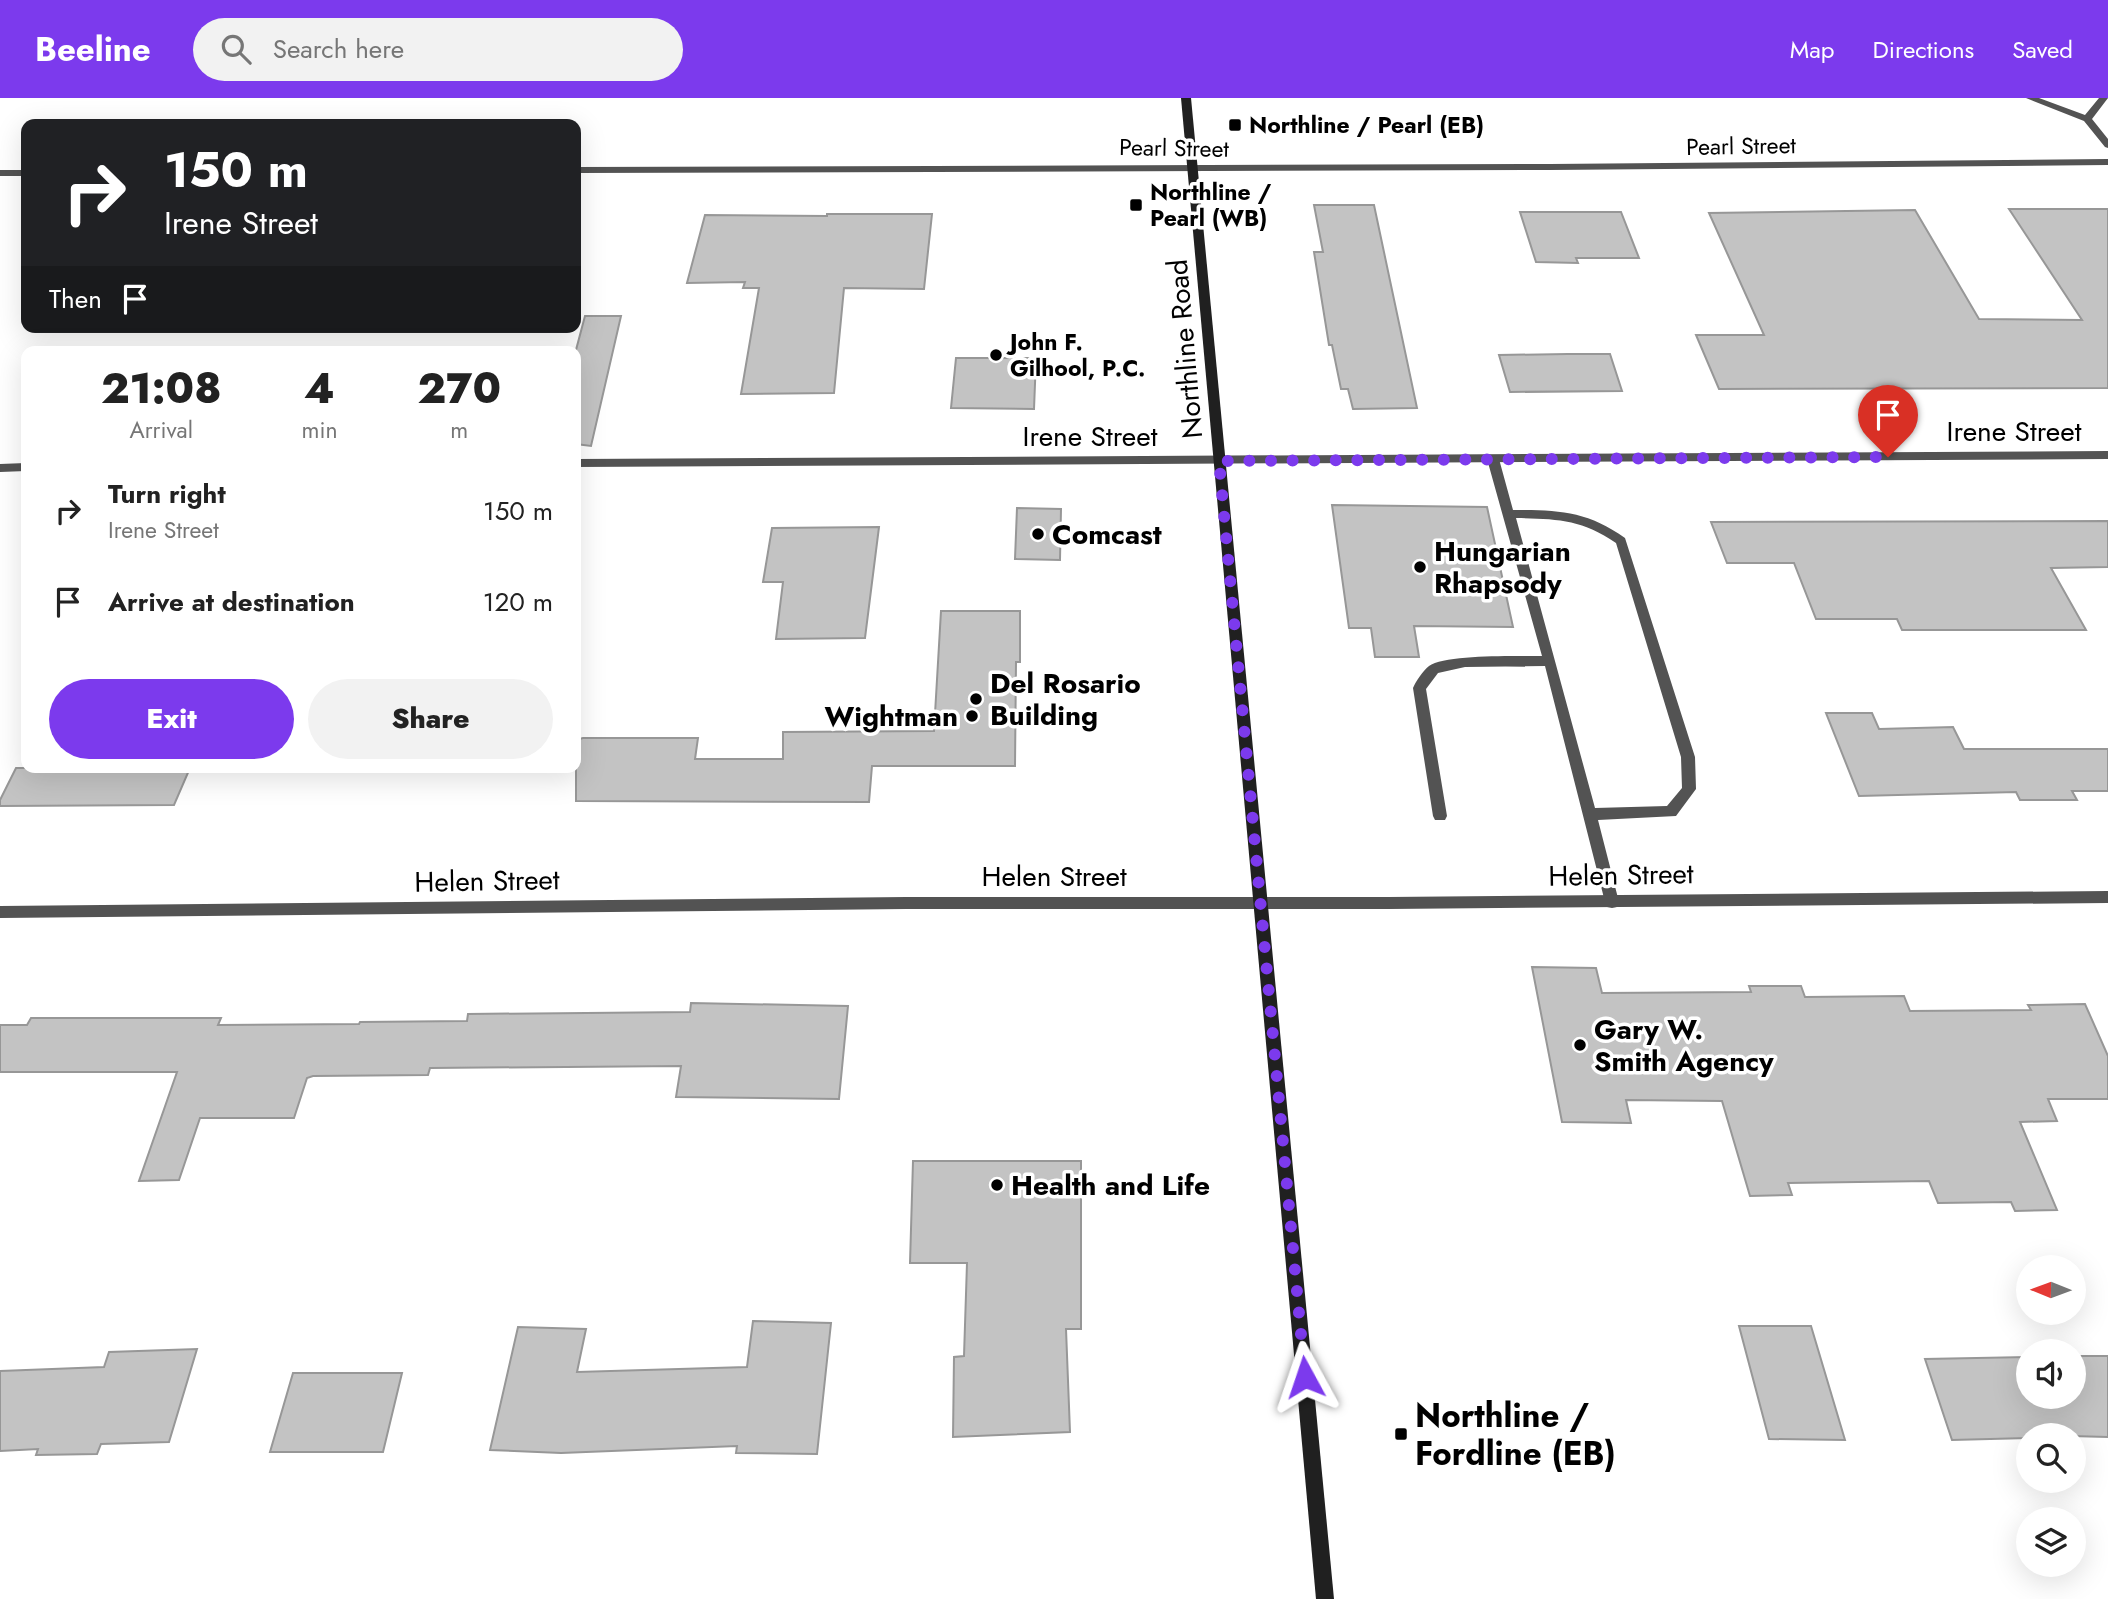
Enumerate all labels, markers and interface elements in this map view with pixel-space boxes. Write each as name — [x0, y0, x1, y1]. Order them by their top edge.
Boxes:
search box — [193, 18, 683, 81]
text: Beeline — [35, 26, 151, 73]
icon: search — [217, 30, 255, 68]
text: Search here — [273, 30, 404, 68]
text: Map — [1790, 32, 1835, 67]
text: Directions — [1873, 32, 1974, 67]
text: Saved — [2012, 32, 2073, 67]
place label: Northline / Pearl (EB) — [1249, 108, 1484, 142]
marker: Northline / Pearl (EB) — [1227, 117, 1243, 133]
street label: Pearl Street — [1686, 128, 1797, 164]
street label: Pearl Street — [1119, 130, 1230, 166]
text: 150 m — [164, 135, 308, 205]
icon: right — [49, 147, 140, 238]
place label: Northline / Pearl (WB) — [1150, 175, 1272, 235]
marker: Northline / Pearl (WB) — [1128, 197, 1144, 213]
text: Irene Street — [164, 200, 318, 246]
street label: Northline Road — [1157, 258, 1213, 440]
text: Then — [49, 280, 102, 318]
icon: arrive — [116, 280, 154, 318]
place label: John F. Gilhool, P.C. — [1006, 325, 1145, 385]
marker: John F. Gilhool, P.C. — [988, 347, 1004, 363]
text: 21:08 — [101, 358, 222, 419]
text: 4 — [304, 358, 335, 419]
text: 270 — [417, 358, 501, 419]
pin — [1858, 385, 1918, 457]
icon: arrive — [1869, 396, 1907, 434]
street label: Irene Street — [1947, 411, 2082, 452]
text: Arrival — [130, 413, 193, 447]
text: min — [301, 413, 337, 447]
text: m — [450, 413, 468, 447]
street label: Irene Street — [1023, 416, 1158, 457]
text: Turn right — [108, 475, 226, 513]
icon: right — [49, 492, 87, 530]
text: 150 m — [483, 492, 553, 530]
text: Irene Street — [108, 513, 219, 547]
place label: Comcast — [1052, 514, 1162, 555]
marker: Comcast — [1030, 526, 1046, 542]
place label: Hungarian Rhapsody — [1434, 531, 1571, 604]
marker: Hungarian Rhapsody — [1412, 559, 1428, 575]
icon: arrive — [49, 583, 87, 621]
text: Arrive at destination — [108, 583, 355, 621]
text: 120 m — [483, 583, 553, 621]
place label: Del Rosario Building — [990, 663, 1141, 736]
button: Exit — [49, 679, 294, 759]
button: Share — [308, 679, 553, 759]
marker: Del Rosario Building — [968, 691, 984, 707]
place label: Wightman — [824, 696, 958, 737]
marker: Wightman — [964, 708, 980, 724]
street label: Helen Street — [1548, 853, 1694, 897]
street label: Helen Street — [981, 856, 1127, 897]
street label: Helen Street — [414, 859, 560, 903]
place label: Gary W. Smith Agency — [1594, 1009, 1774, 1082]
marker: Gary W. Smith Agency — [1572, 1037, 1588, 1053]
place label: Health and Life — [1011, 1165, 1210, 1206]
marker: Health and Life — [989, 1177, 1005, 1193]
north arrow — [2016, 1255, 2086, 1325]
map controls — [2016, 1255, 2086, 1577]
button: sound — [2016, 1339, 2086, 1409]
position arrow — [1268, 1340, 1342, 1414]
place label: Northline / Fordline (EB) — [1415, 1392, 1616, 1477]
button: search — [2016, 1423, 2086, 1493]
marker: Northline / Fordline (EB) — [1393, 1426, 1409, 1442]
button: layers — [2016, 1507, 2086, 1577]

